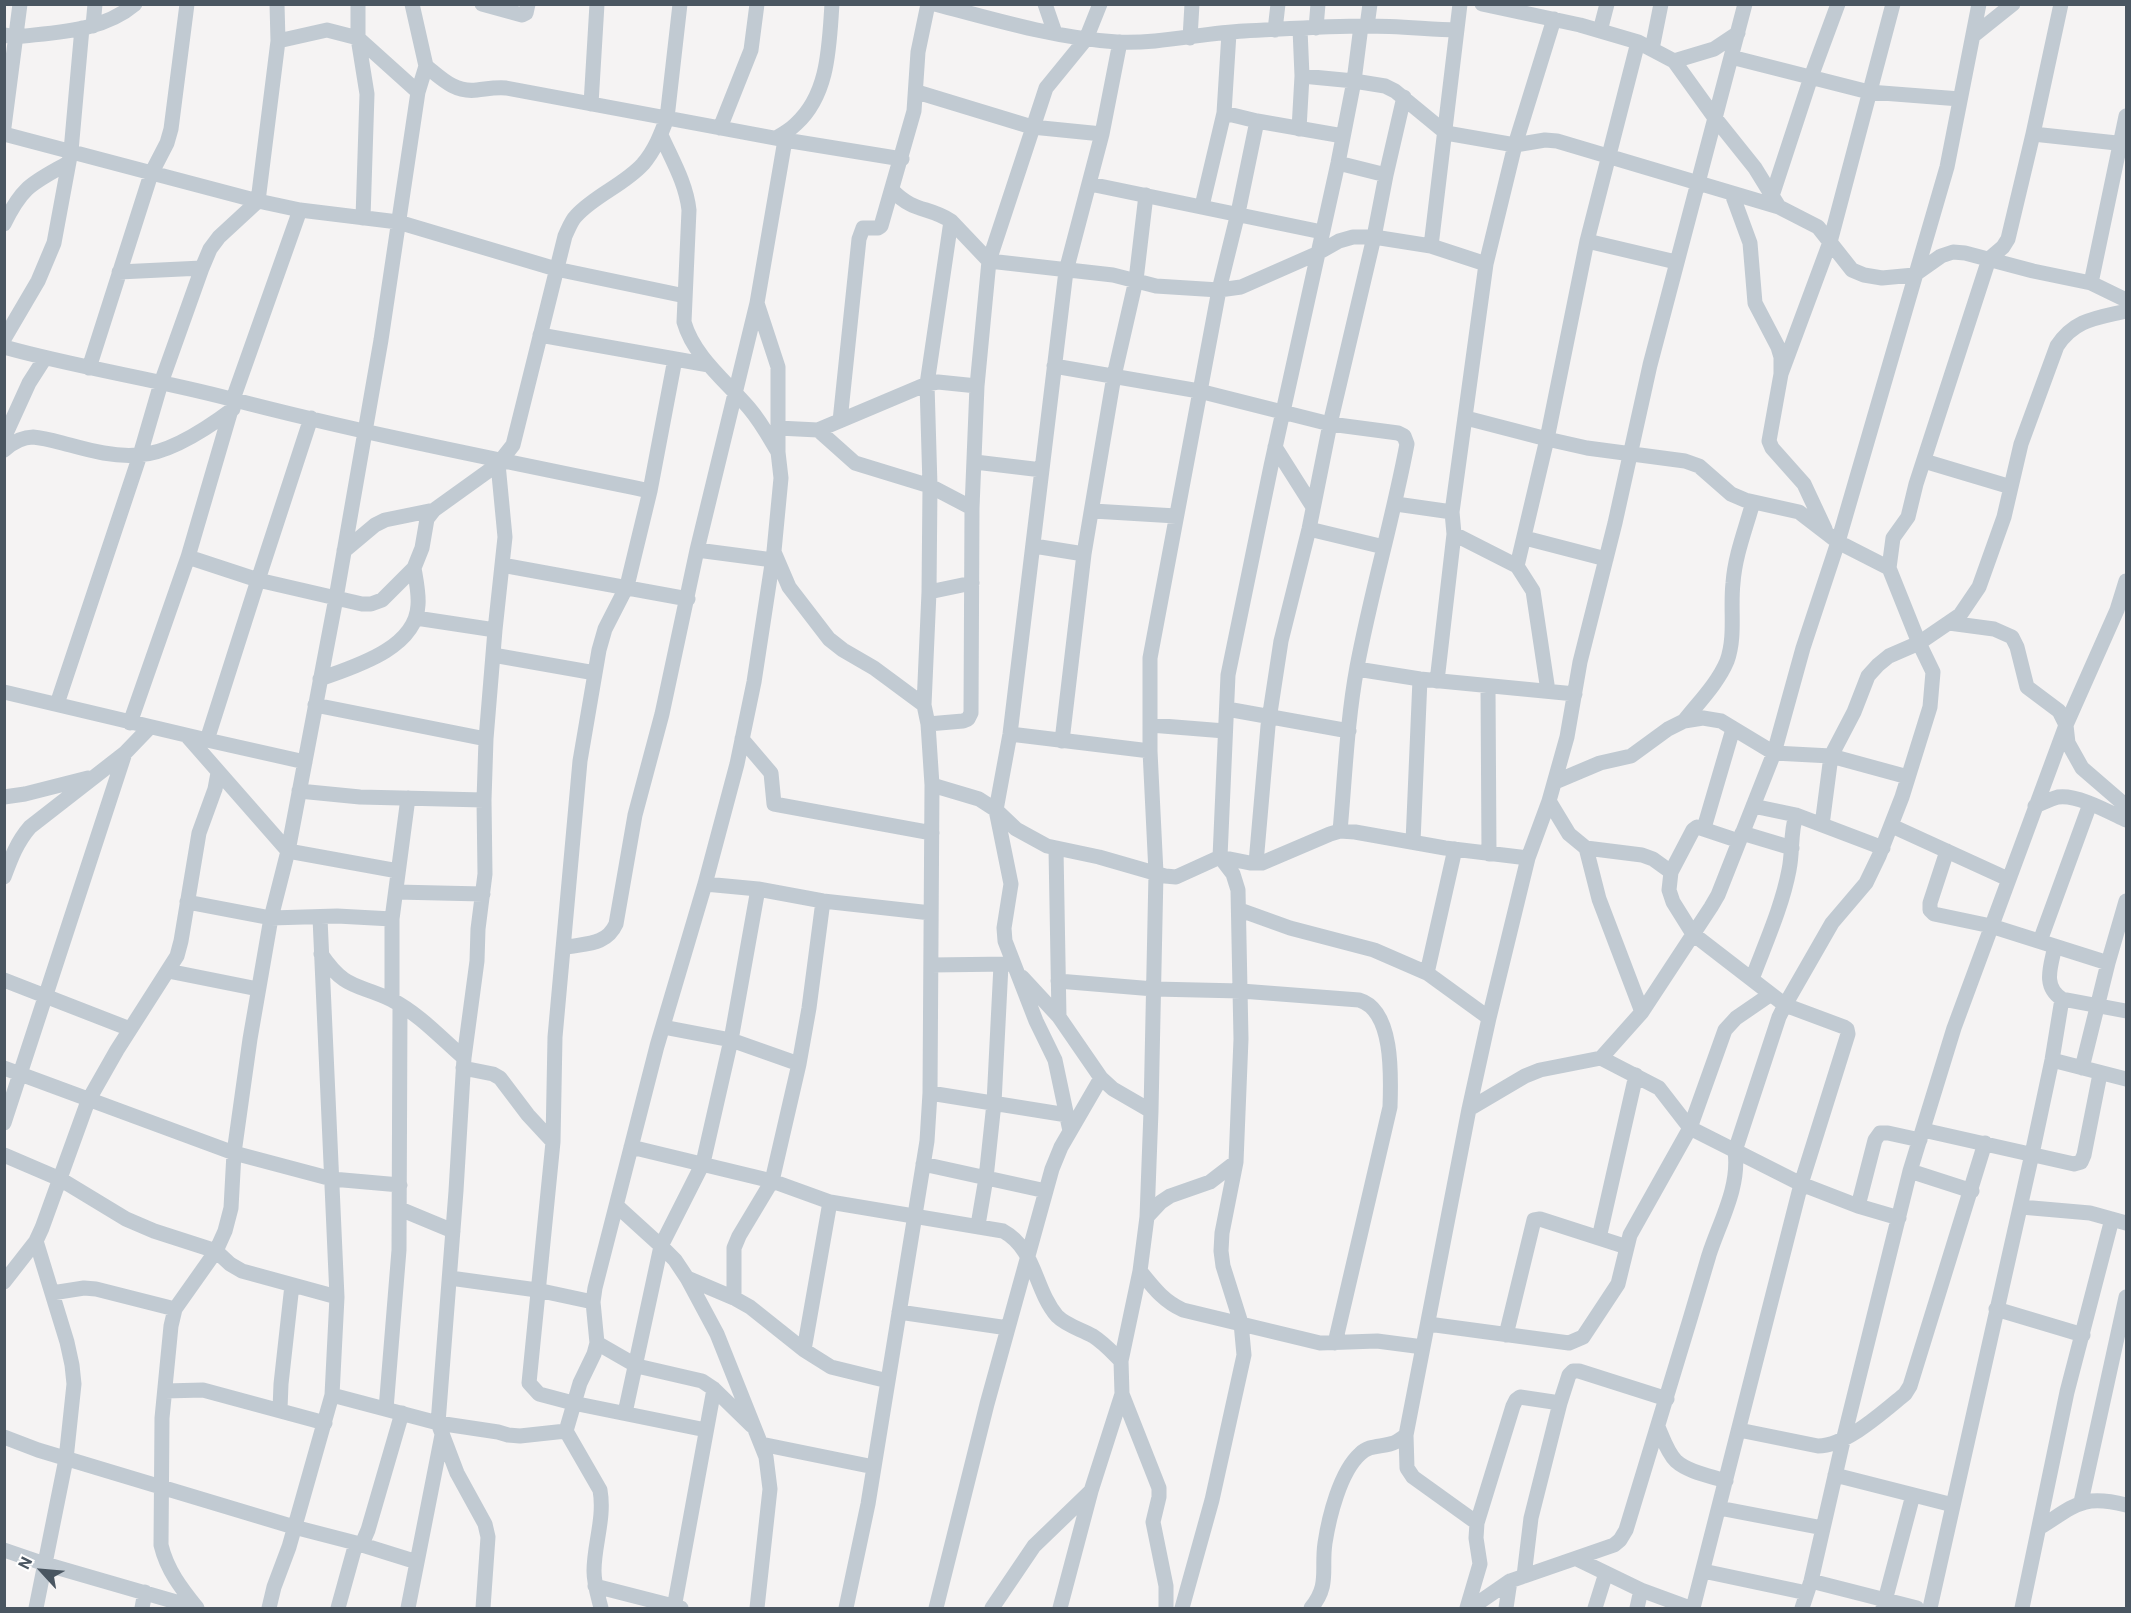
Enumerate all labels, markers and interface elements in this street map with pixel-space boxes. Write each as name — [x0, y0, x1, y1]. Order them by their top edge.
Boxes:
north arrow — [12, 1541, 72, 1601]
text: N — [14, 1554, 36, 1572]

